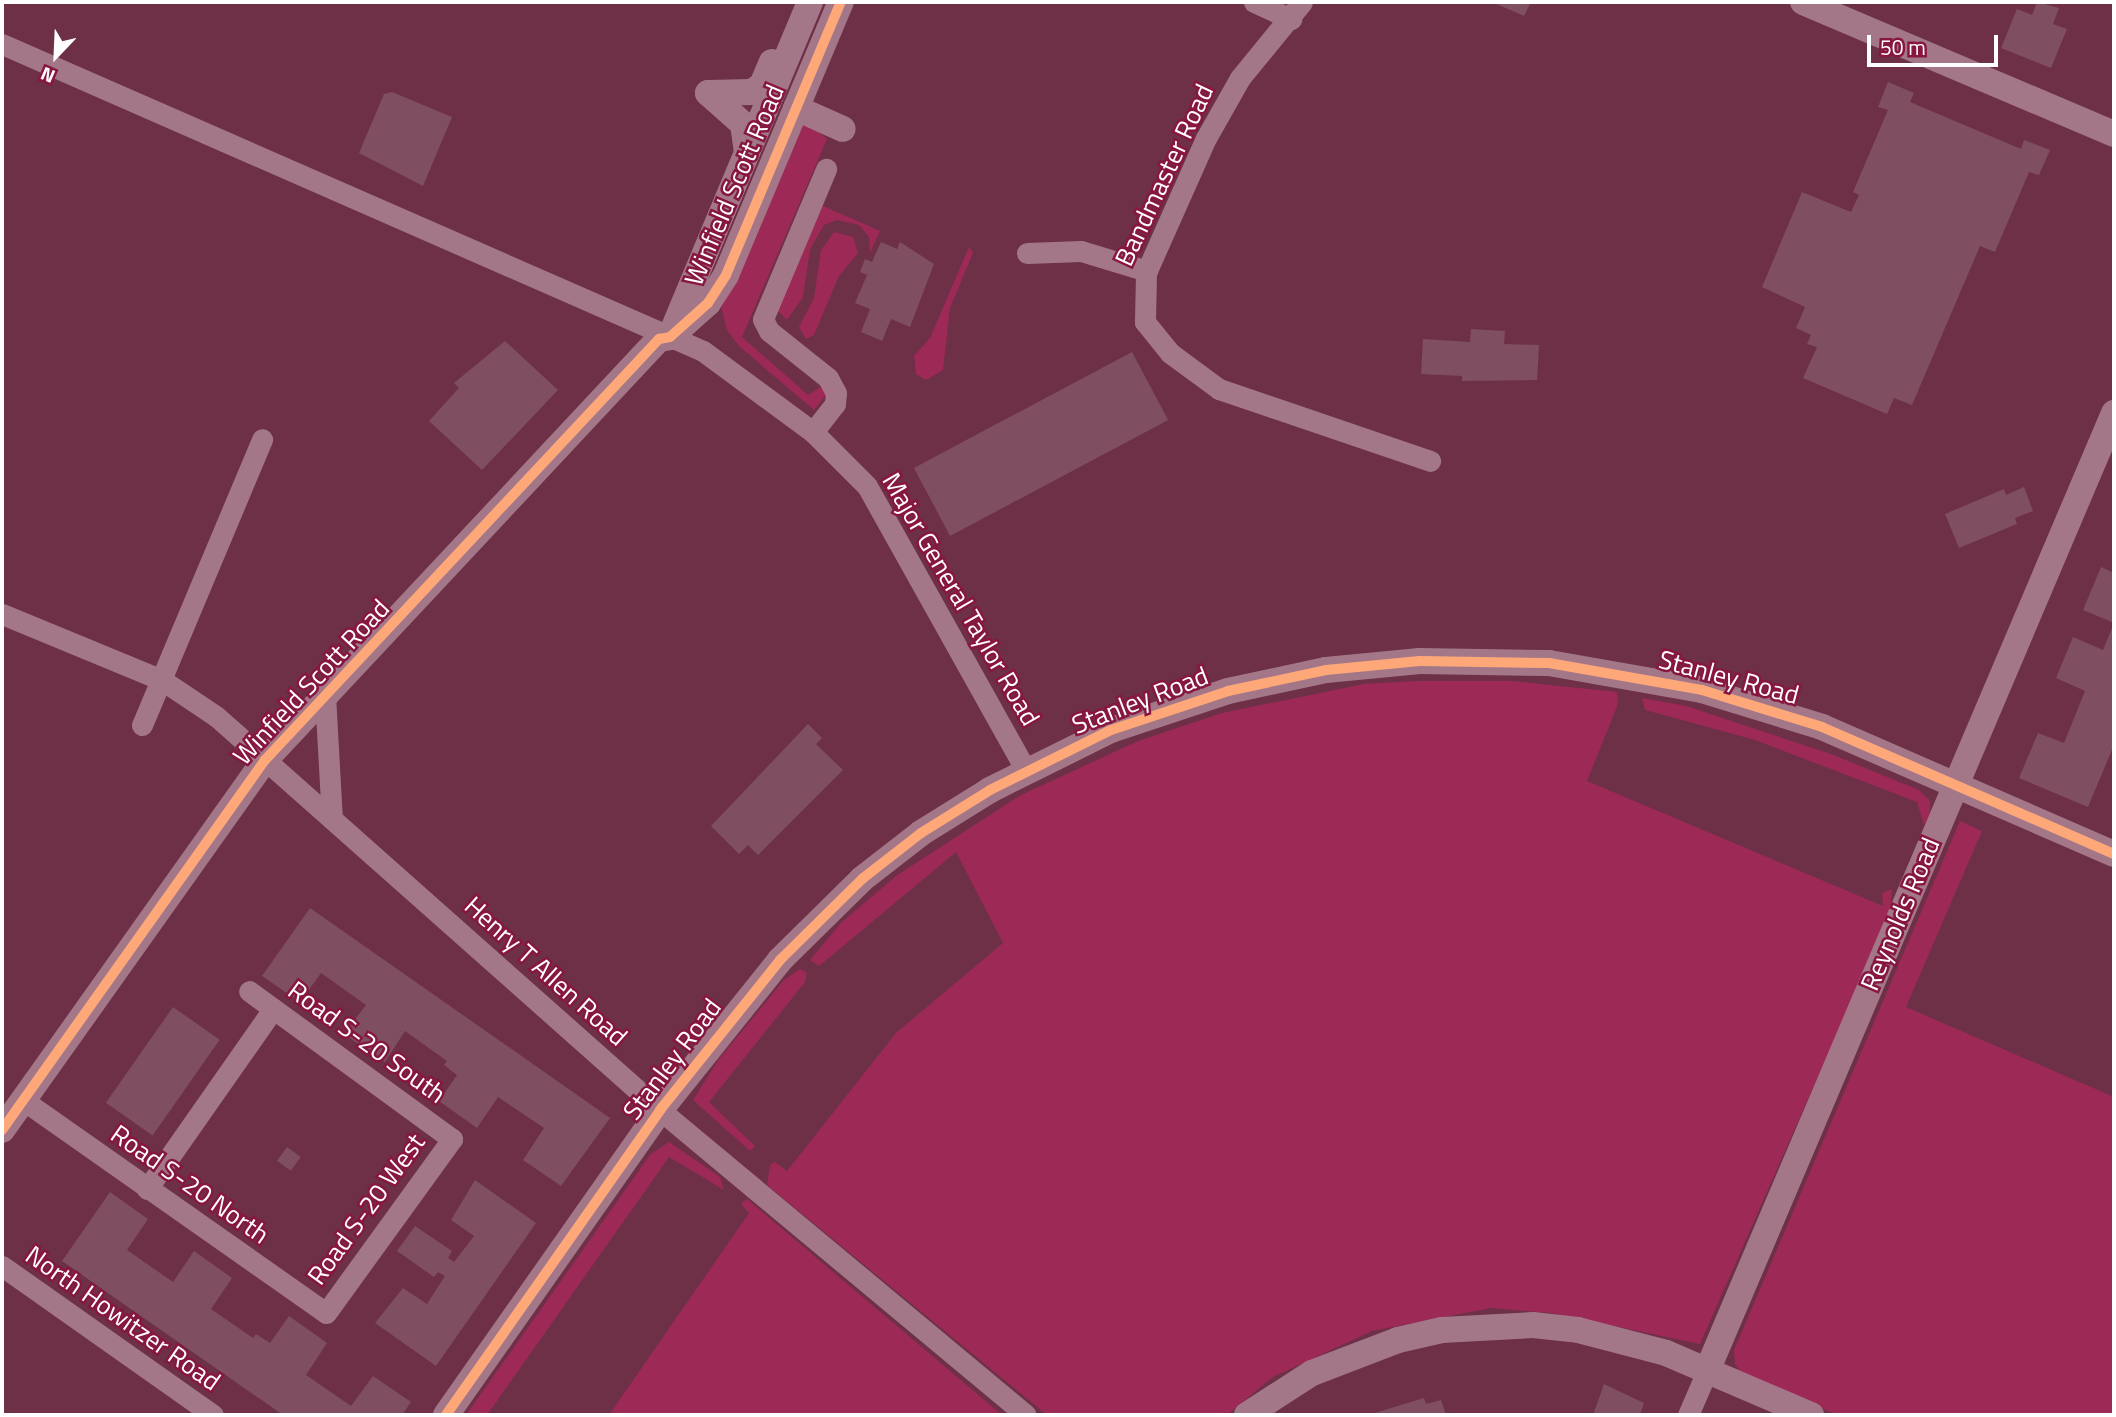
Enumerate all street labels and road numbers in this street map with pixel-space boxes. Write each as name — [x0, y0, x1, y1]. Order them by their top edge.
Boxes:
street label: Bandmaster Road — [1108, 79, 1220, 271]
street label: Winfield Scott Road — [678, 80, 790, 290]
street label: Major General Taylor Road — [876, 467, 1046, 731]
street label: Winfield Scott Road — [226, 593, 396, 771]
street label: Stanley Road — [1656, 643, 1802, 711]
street label: Stanley Road — [1067, 660, 1213, 740]
street label: Reynolds Road — [1854, 833, 1946, 995]
street label: Henry T Allen Road — [458, 890, 634, 1052]
street label: Road S-20 South — [282, 974, 452, 1110]
street label: Stanley Road — [616, 992, 728, 1126]
street label: Road S-20 North — [105, 1118, 275, 1250]
street label: Road S-20 West — [301, 1127, 431, 1291]
street label: North Howitzer Road — [20, 1239, 226, 1397]

